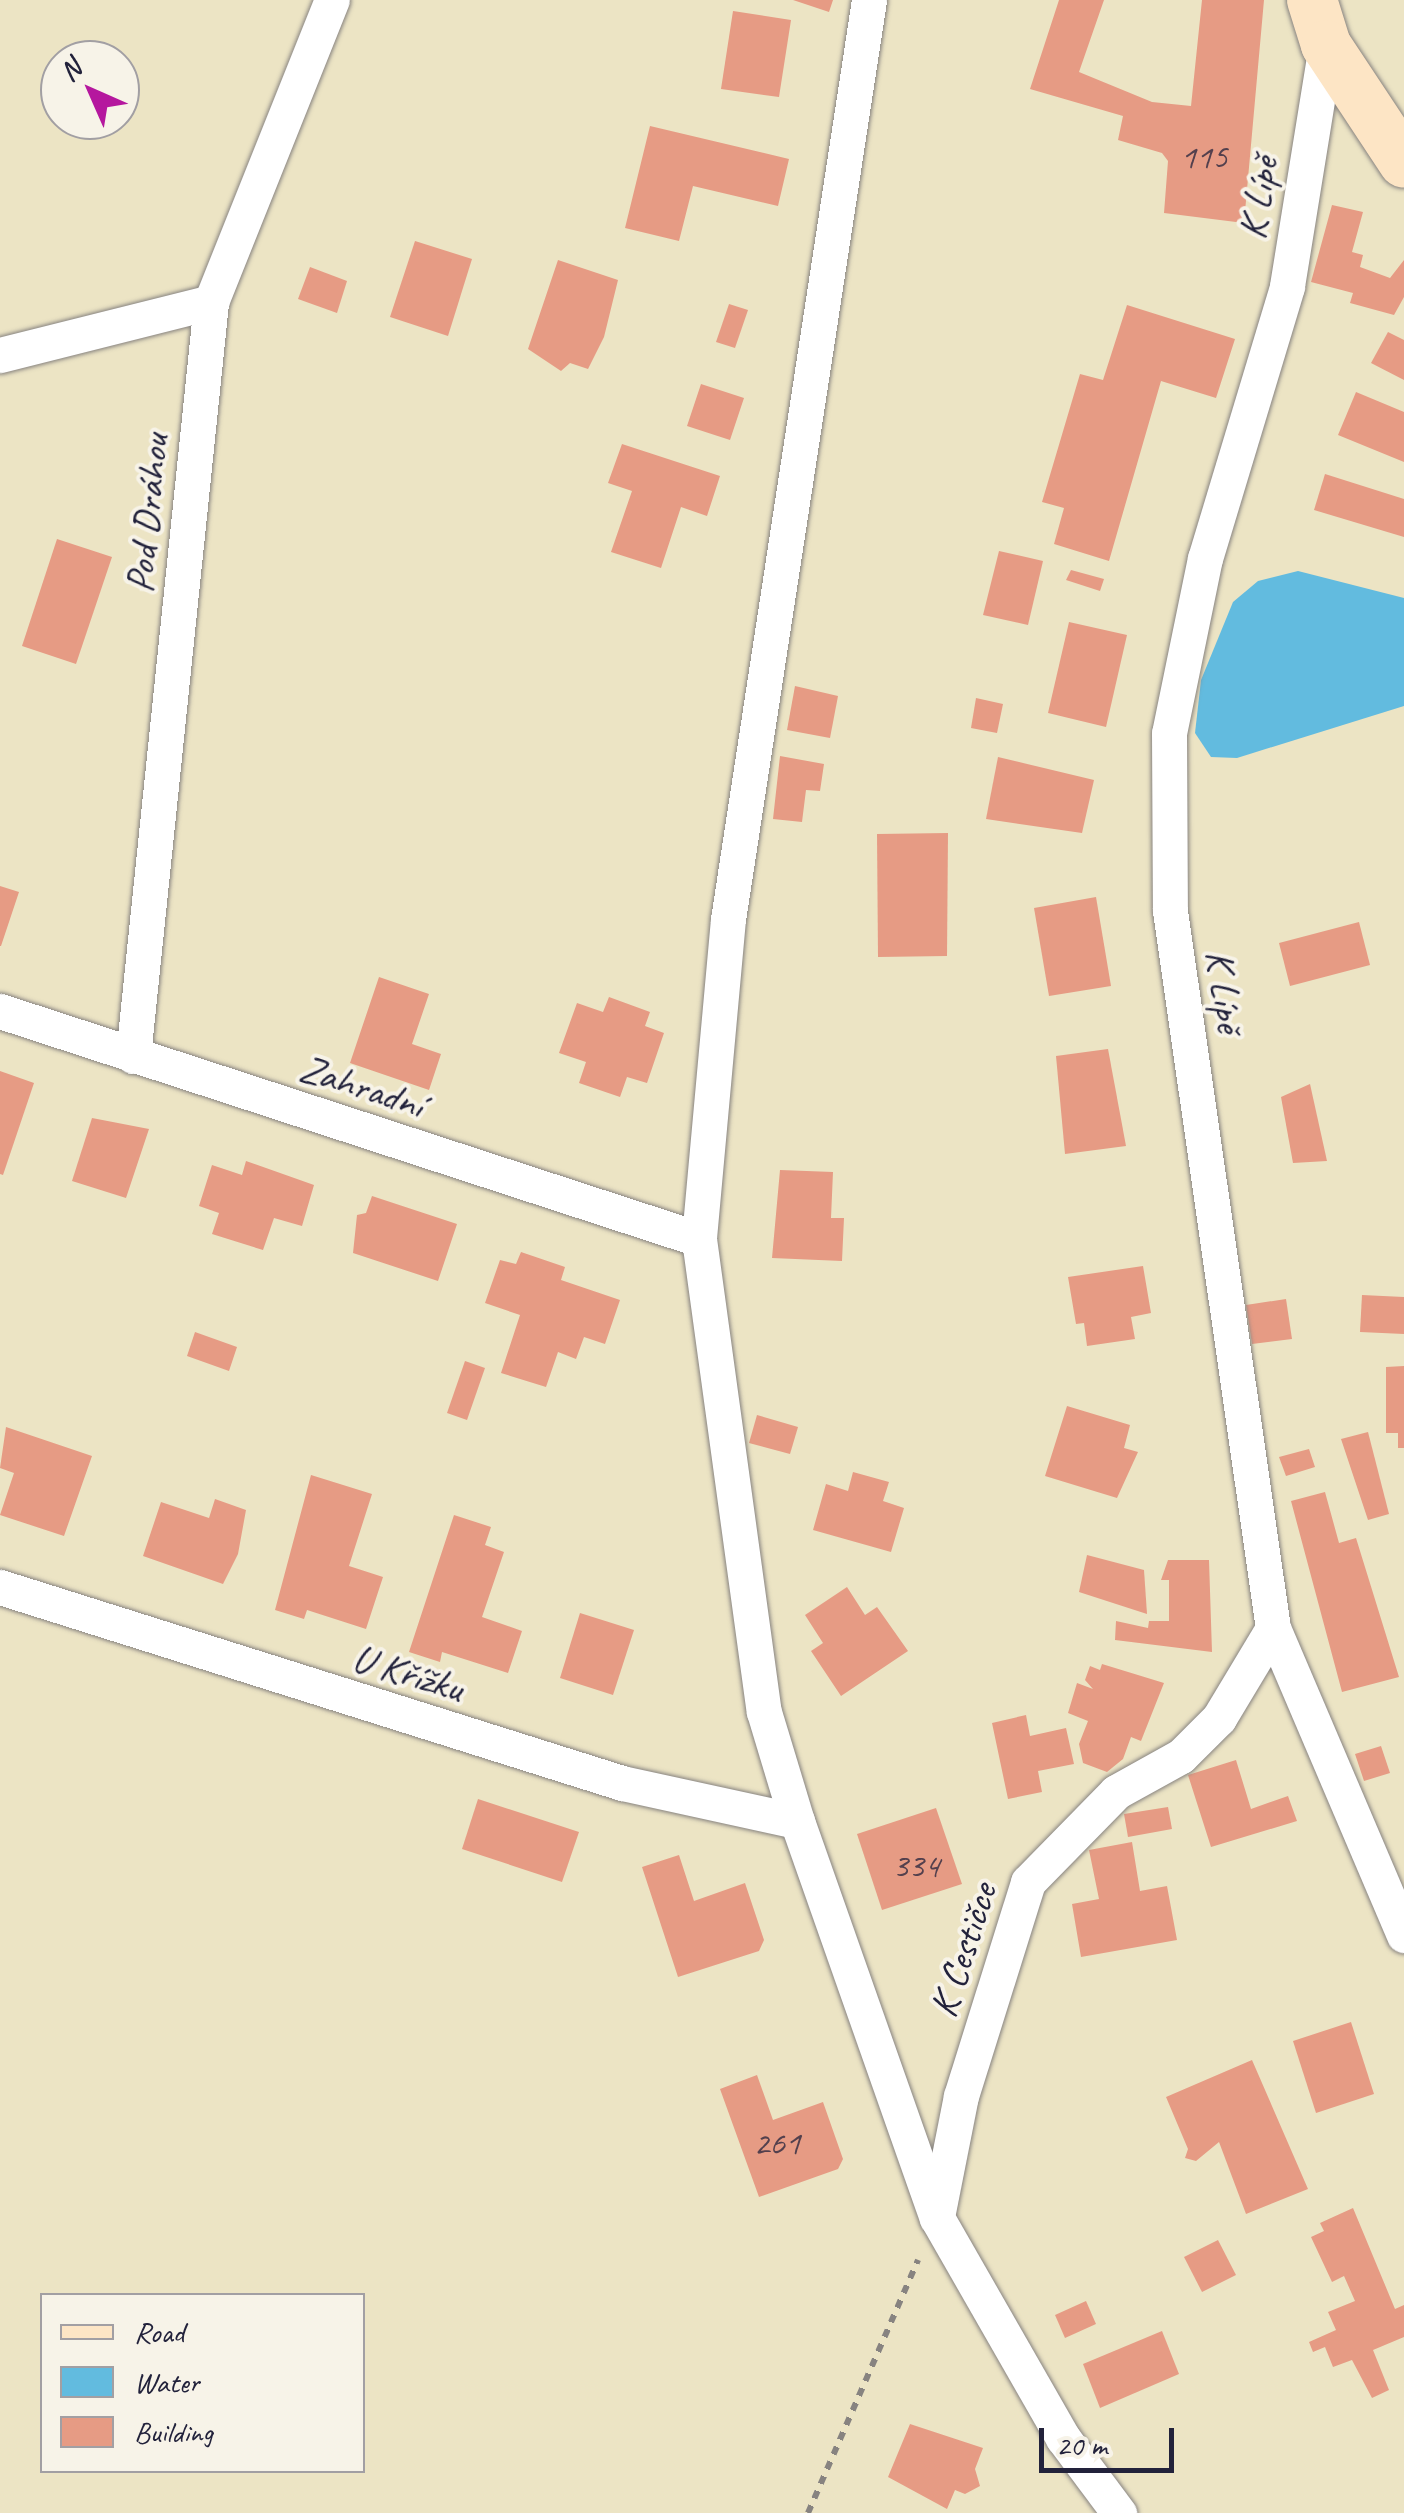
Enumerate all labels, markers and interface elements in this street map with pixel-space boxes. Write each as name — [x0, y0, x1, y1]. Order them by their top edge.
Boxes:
north arrow — [40, 40, 140, 140]
text: N — [51, 51, 88, 88]
house number: 115 — [1180, 136, 1228, 178]
street label: K Lípě — [1228, 154, 1288, 242]
street label: Pod Dráhou — [115, 431, 179, 595]
street label: K Lípě — [1196, 947, 1254, 1035]
street label: Zahradní — [294, 1043, 430, 1129]
street label: U Křížku — [347, 1634, 469, 1712]
house number: 334 — [892, 1845, 940, 1887]
street label: K Cestičce — [919, 1877, 1007, 2023]
house number: 261 — [753, 2122, 801, 2164]
legend — [40, 2293, 365, 2473]
text: Road — [134, 2313, 184, 2351]
text: Water — [134, 2363, 199, 2401]
scale bar — [1044, 2408, 1179, 2470]
text: Building — [134, 2413, 213, 2451]
text: 20 m — [1056, 2426, 1107, 2464]

